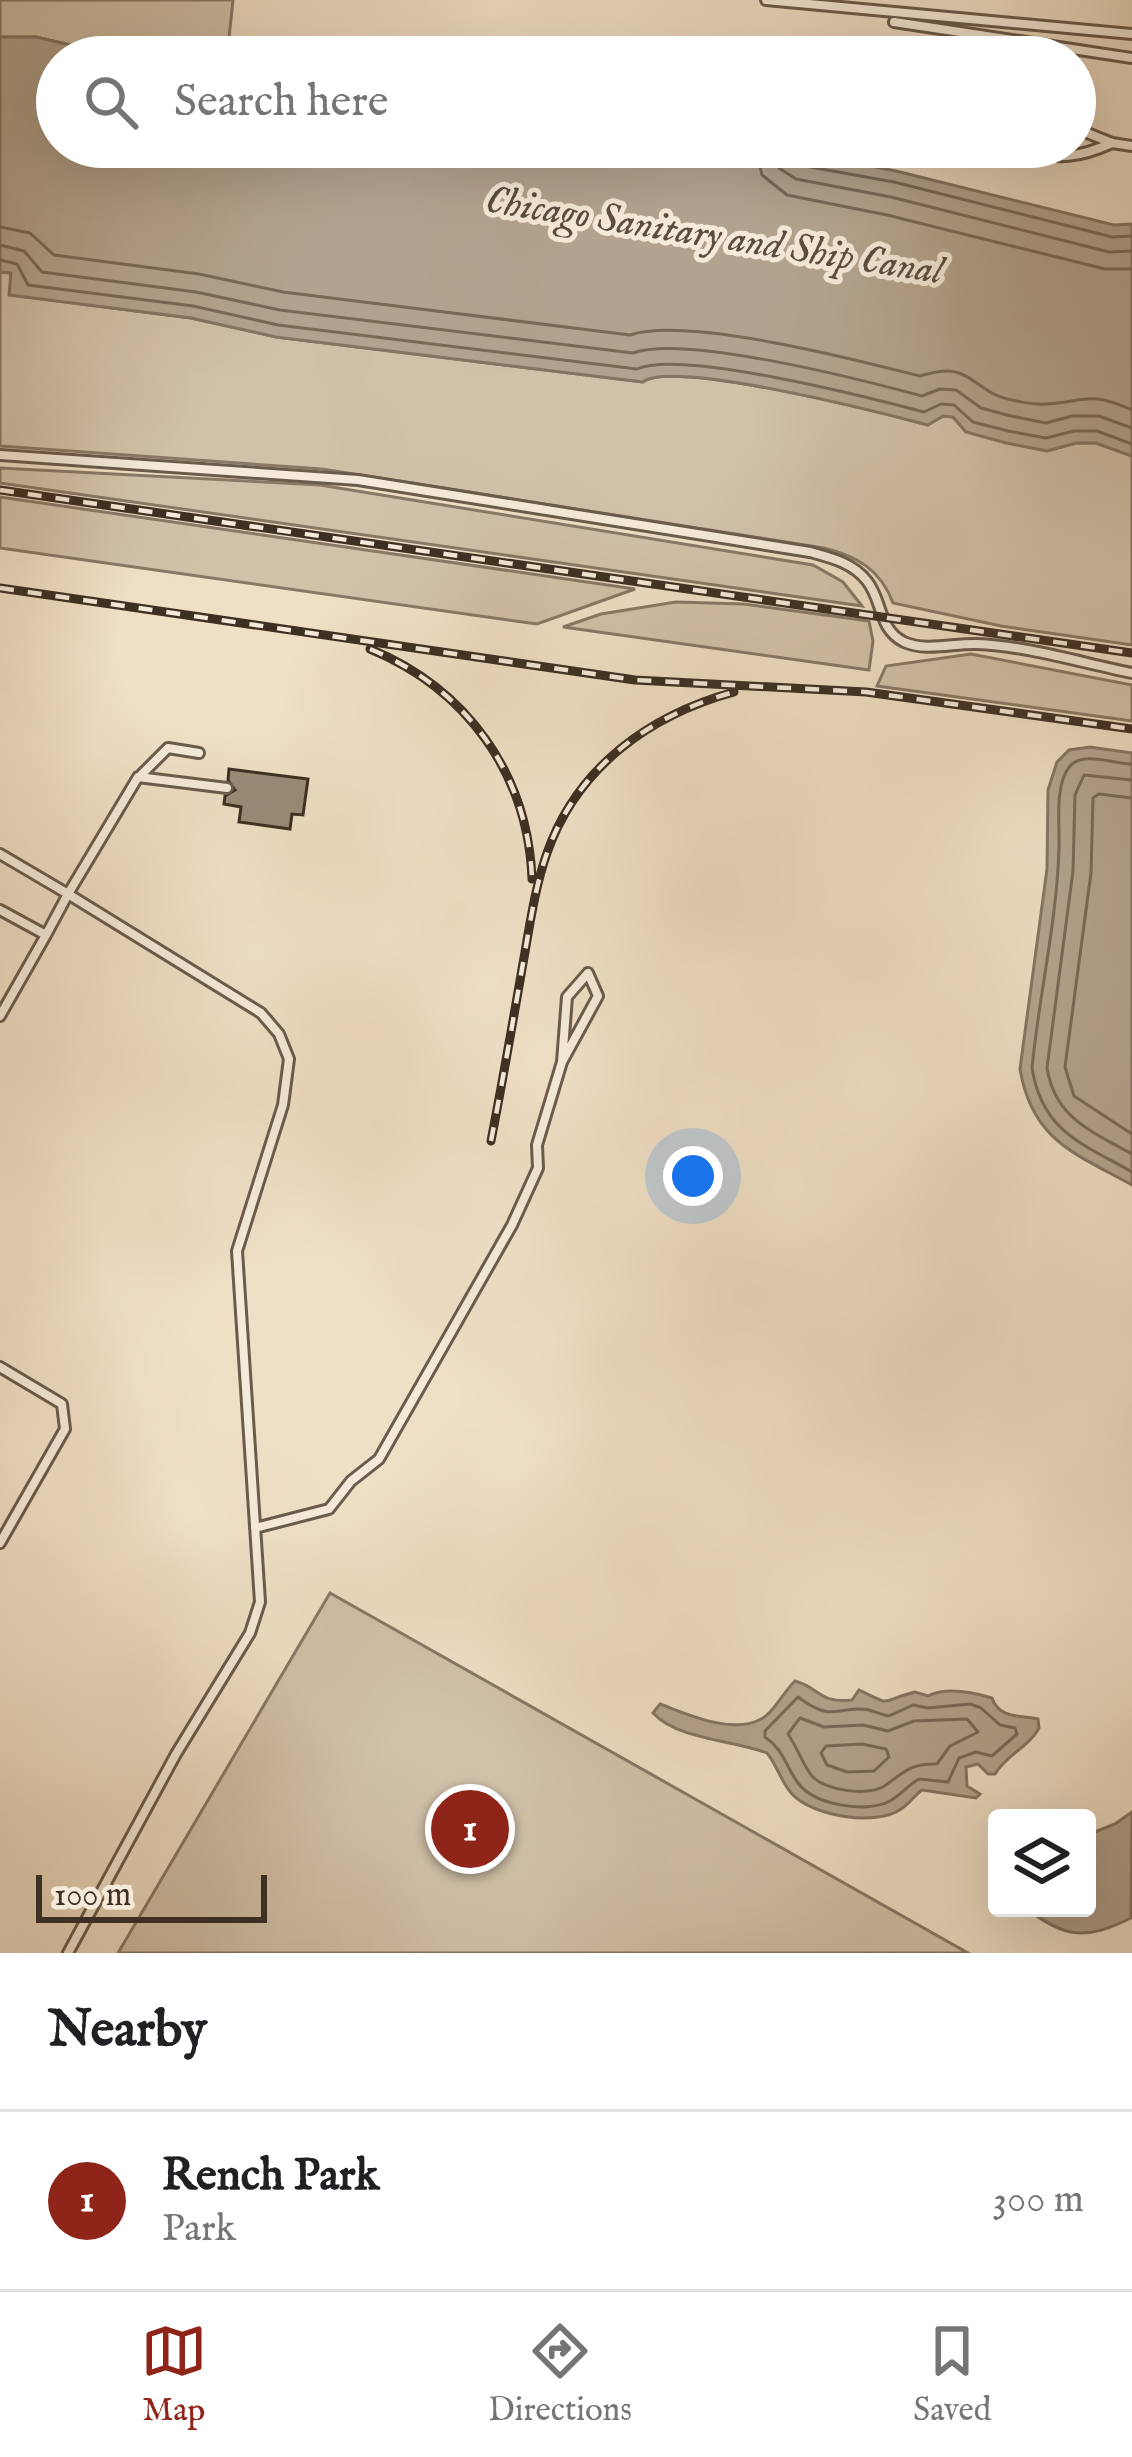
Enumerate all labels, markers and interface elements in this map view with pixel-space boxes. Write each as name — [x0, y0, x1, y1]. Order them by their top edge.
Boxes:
search box — [36, 36, 1096, 168]
icon: search — [78, 69, 144, 135]
text: Search here — [174, 74, 388, 131]
water label: Chicago Sanitary and Ship Canal — [482, 177, 949, 299]
your location — [663, 1146, 723, 1206]
pin: 1 — [431, 1784, 509, 1874]
map controls — [988, 1809, 1096, 1917]
button: layers — [988, 1809, 1096, 1917]
scale bar — [36, 1869, 267, 1922]
text: 100 m — [54, 1875, 131, 1917]
text: Nearby — [48, 1999, 207, 2064]
text: Rench Park — [162, 2148, 379, 2205]
text: 1 — [80, 2176, 94, 2225]
text: 300 m — [992, 2176, 1084, 2225]
text: Park — [162, 2205, 236, 2254]
tab: Map — [141, 2318, 207, 2432]
tab: Directions — [488, 2318, 632, 2432]
tab: Saved — [913, 2318, 991, 2432]

